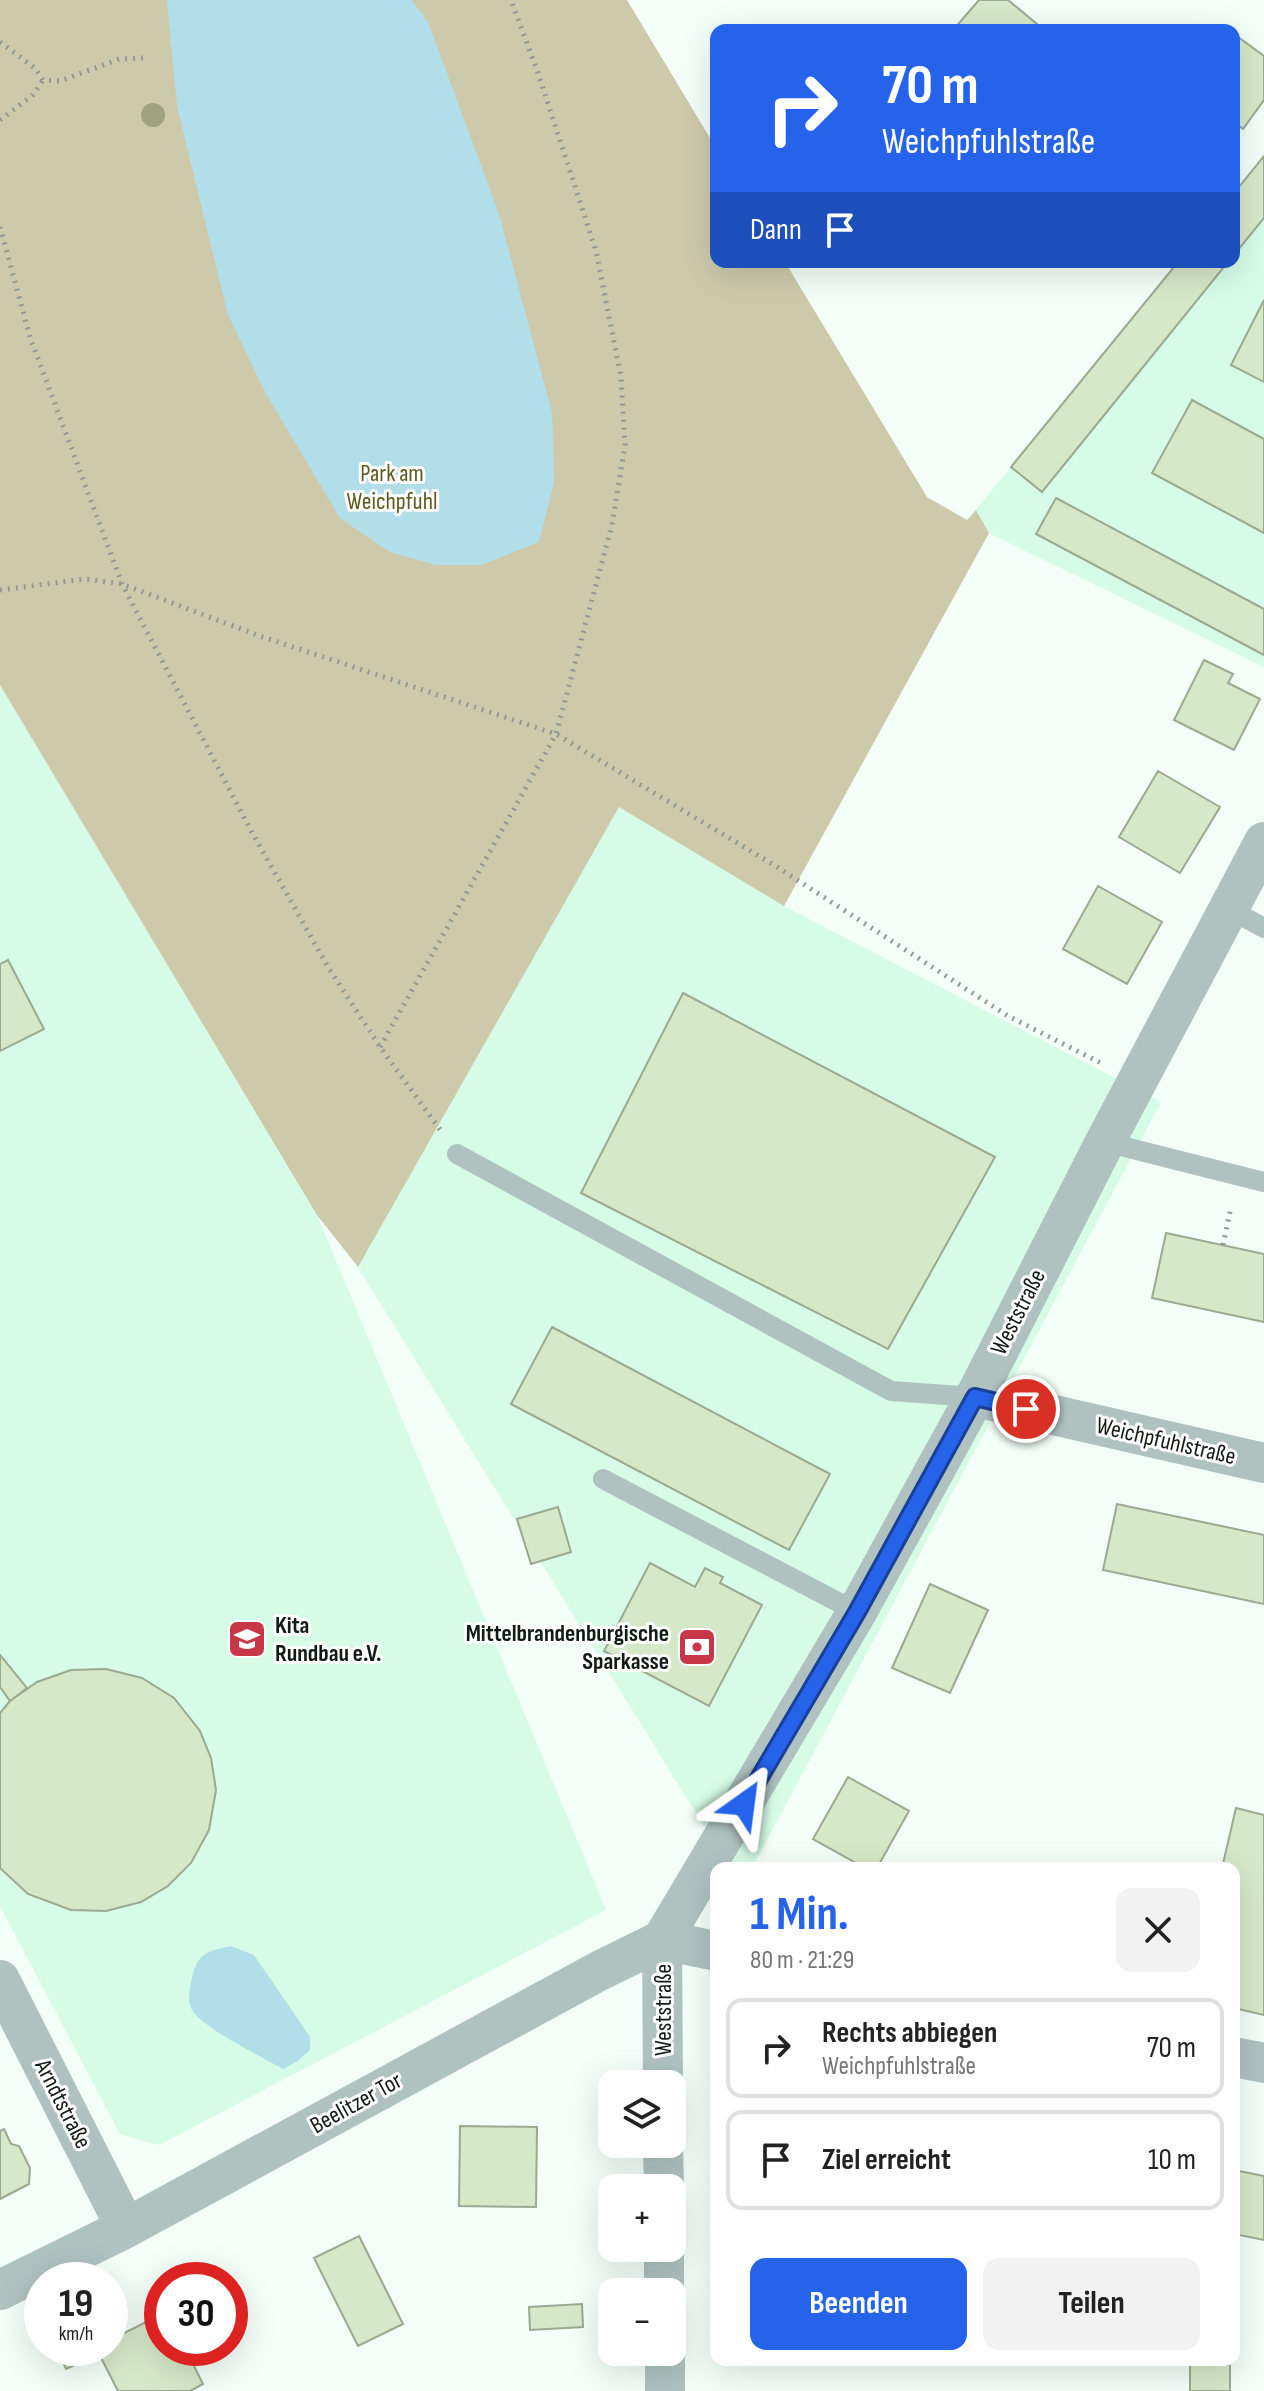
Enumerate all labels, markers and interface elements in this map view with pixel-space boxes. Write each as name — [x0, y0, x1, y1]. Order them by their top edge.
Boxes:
text: 70 m — [882, 53, 979, 120]
icon: right — [750, 56, 854, 160]
text: Weichpfuhlstraße — [882, 121, 1095, 164]
icon: arrive — [818, 208, 862, 252]
text: Dann — [750, 212, 802, 248]
park label: Park am Weichpfuhl — [347, 459, 437, 516]
street label: Weststraße — [984, 1264, 1052, 1360]
pin — [992, 1375, 1060, 1443]
icon: arrive — [1004, 1387, 1048, 1431]
street label: Weichpfuhlstraße — [1093, 1411, 1239, 1471]
place label: Kita Rundbau e.V. — [275, 1611, 382, 1668]
school or university icon: Kita Rundbau e.V. — [226, 1618, 268, 1660]
place label: Mittelbrandenburgische Sparkasse — [466, 1619, 669, 1676]
bank icon: Mittelbrandenburgische Sparkasse — [676, 1626, 718, 1668]
position arrow — [702, 1762, 786, 1846]
text: 1 Min. — [750, 1886, 849, 1943]
button: close — [1116, 1888, 1200, 1972]
text: 80 m · 21:29 — [750, 1945, 854, 1976]
street label: Weststraße — [649, 1964, 678, 2056]
text: Rechts abbiegen — [822, 2015, 997, 2051]
icon: right — [754, 2026, 798, 2070]
text: 70 m — [1147, 2030, 1196, 2066]
text: Weichpfuhlstraße — [822, 2051, 976, 2082]
street label: Arndtstraße — [28, 2054, 98, 2154]
street label: Beelitzer Tor — [305, 2066, 407, 2140]
map controls — [598, 2070, 686, 2366]
button: layers — [598, 2070, 686, 2158]
icon: arrive — [754, 2138, 798, 2182]
text: Ziel erreicht — [822, 2142, 951, 2178]
text: 10 m — [1148, 2142, 1196, 2178]
button: + — [598, 2174, 686, 2262]
button: Beenden — [750, 2258, 967, 2350]
button: Teilen — [983, 2258, 1200, 2350]
speed limit sign: 30 — [144, 2262, 248, 2366]
button: − — [598, 2278, 686, 2366]
text: 19 — [59, 2280, 93, 2328]
text: km/h — [59, 2322, 93, 2346]

